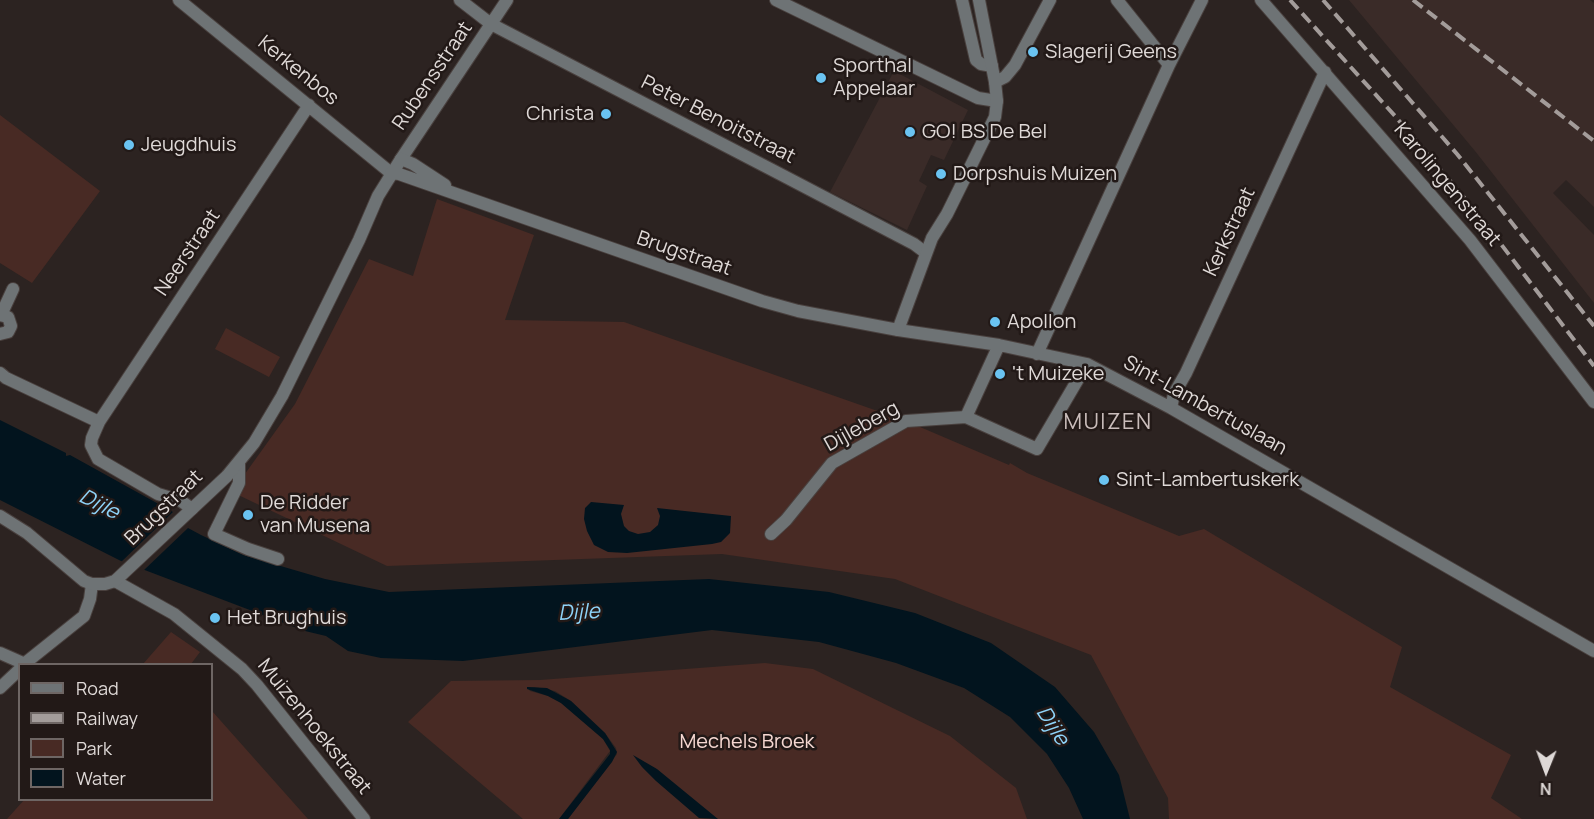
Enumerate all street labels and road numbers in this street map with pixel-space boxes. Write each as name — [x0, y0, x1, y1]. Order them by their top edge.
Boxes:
street label: Rubensstraat — [388, 17, 478, 135]
street label: Kerkenbos — [253, 31, 343, 111]
street label: Peter Benoitstraat — [637, 71, 799, 169]
street label: Karolingenstraat — [1388, 118, 1506, 252]
street label: Kerkstraat — [1199, 184, 1261, 280]
street label: Neerstraat — [150, 205, 226, 301]
street label: Brugstraat — [633, 227, 735, 281]
street label: Sint-Lambertuslaan — [1119, 351, 1291, 461]
street label: Dijleberg — [820, 397, 904, 457]
street label: Brugstraat — [120, 465, 208, 551]
street label: Muizenhoekstraat — [252, 655, 376, 799]

